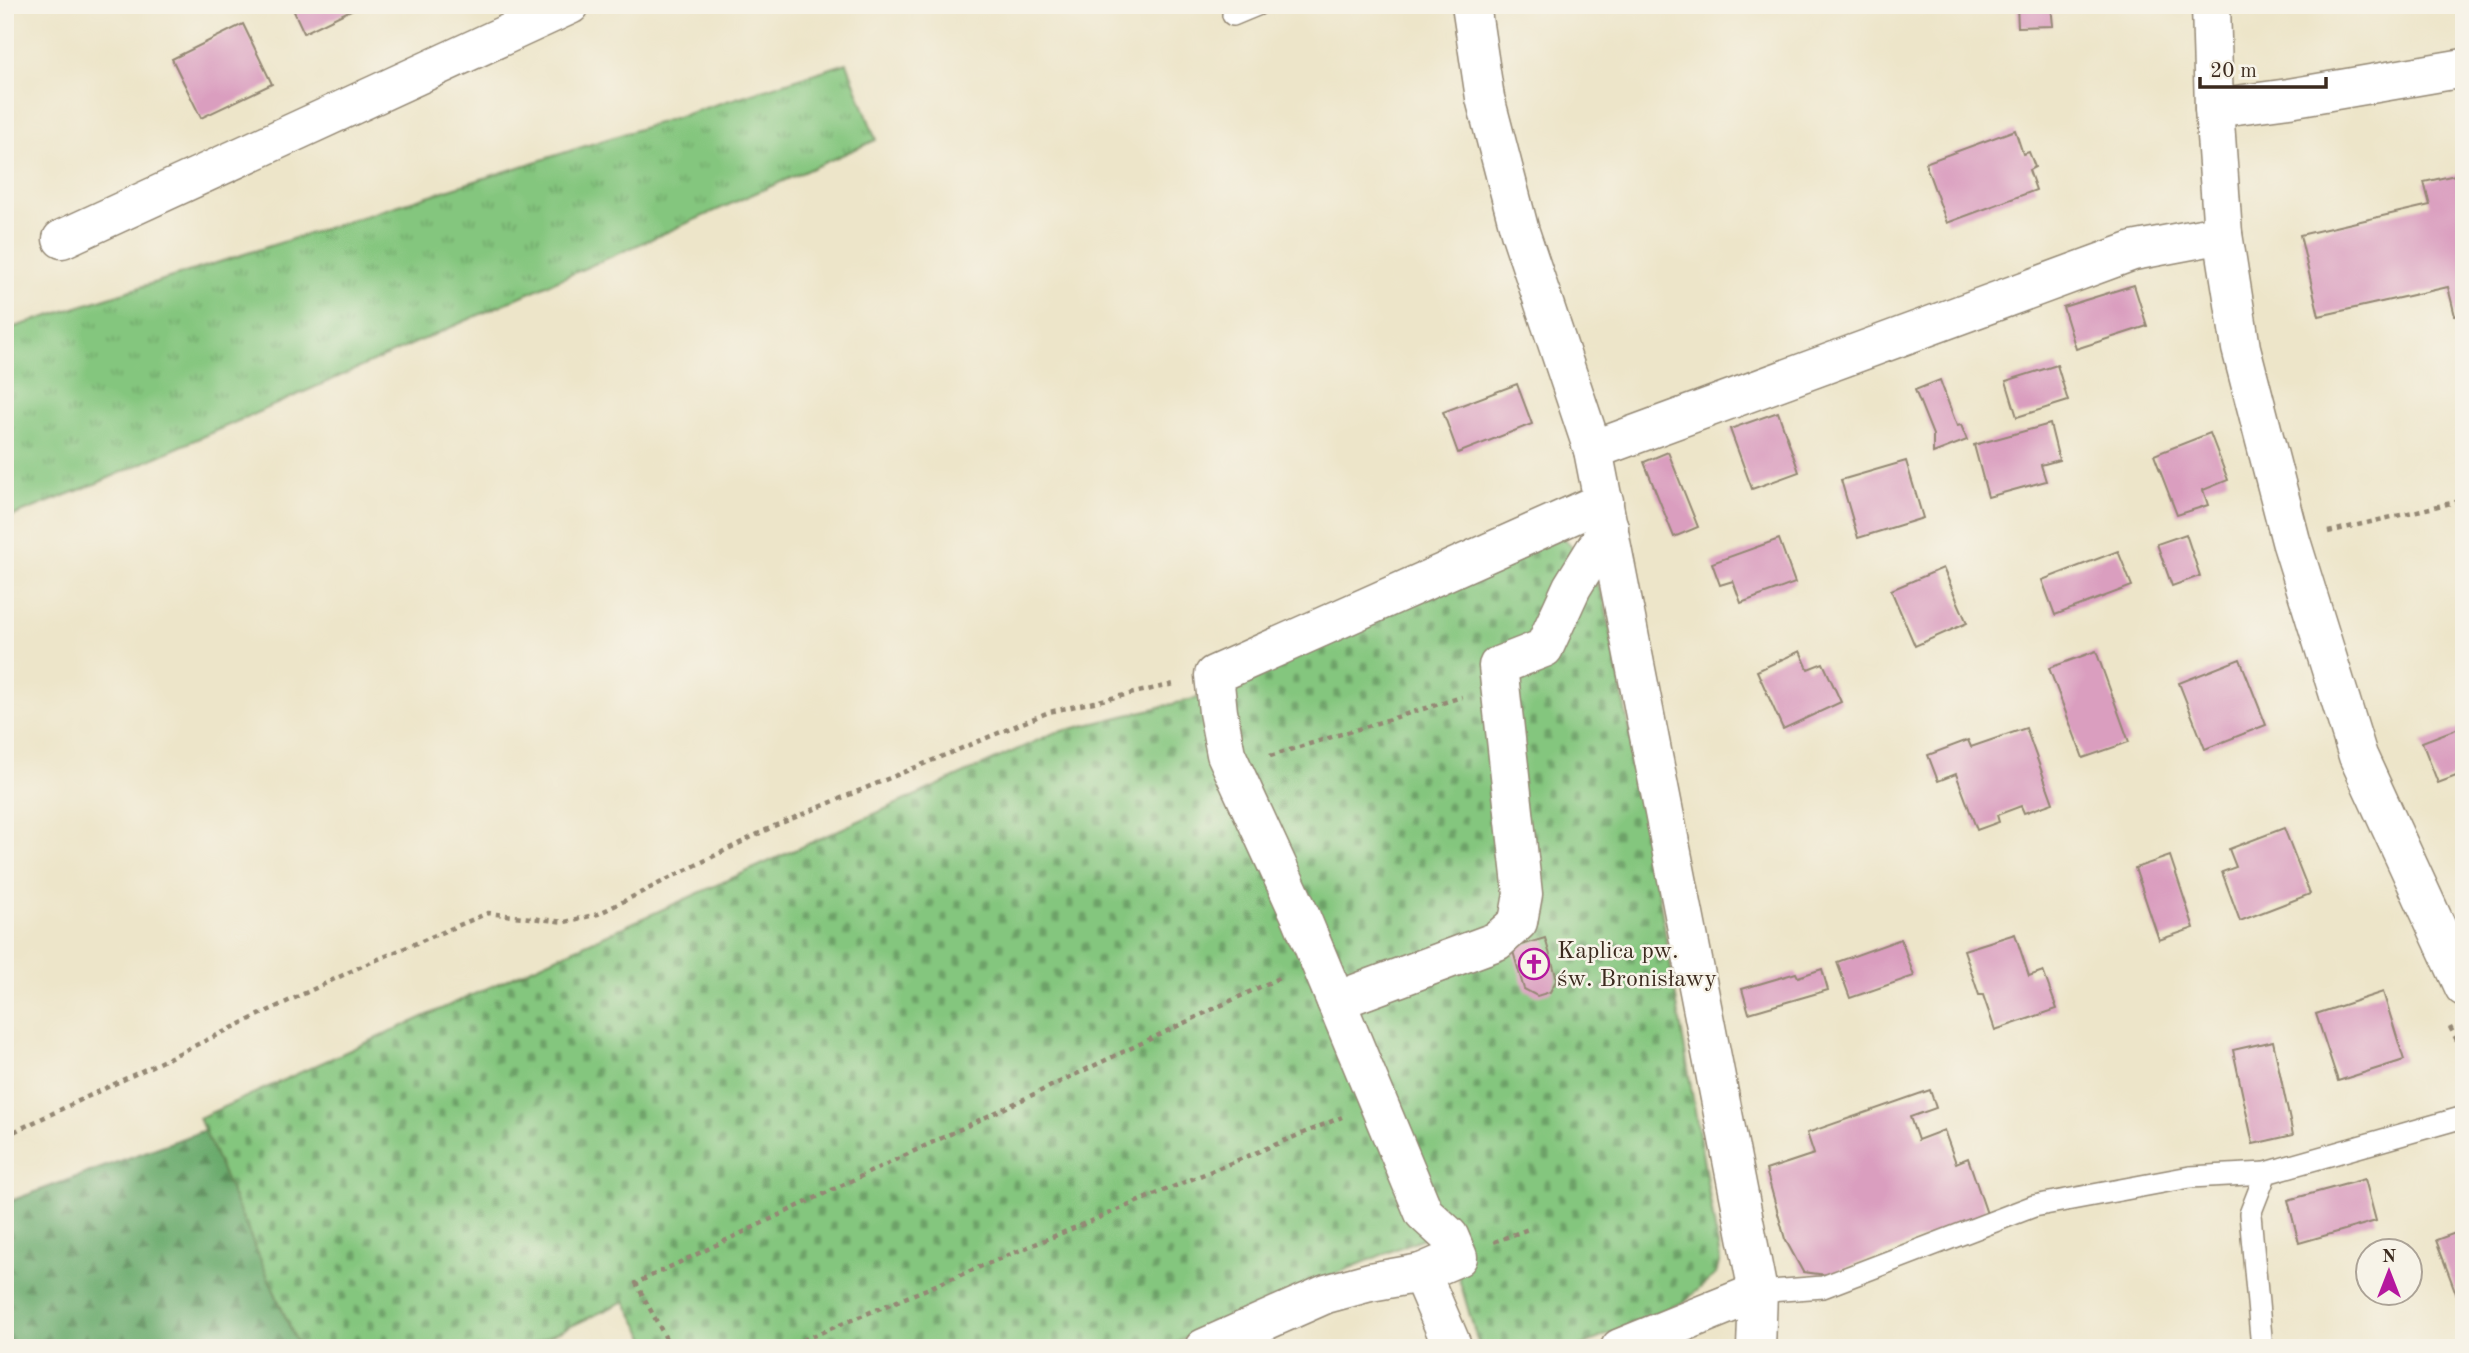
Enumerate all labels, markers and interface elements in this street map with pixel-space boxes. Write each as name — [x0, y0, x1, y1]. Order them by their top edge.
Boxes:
scale bar — [2200, 46, 2326, 90]
text: 20 m — [2210, 61, 2257, 82]
place label: Kaplica pw. św. Bronisławy — [1557, 940, 1717, 992]
church icon: Kaplica pw. św. Bronisławy — [1517, 947, 1551, 981]
north arrow — [2354, 1238, 2424, 1308]
text: N — [2382, 1248, 2397, 1267]

